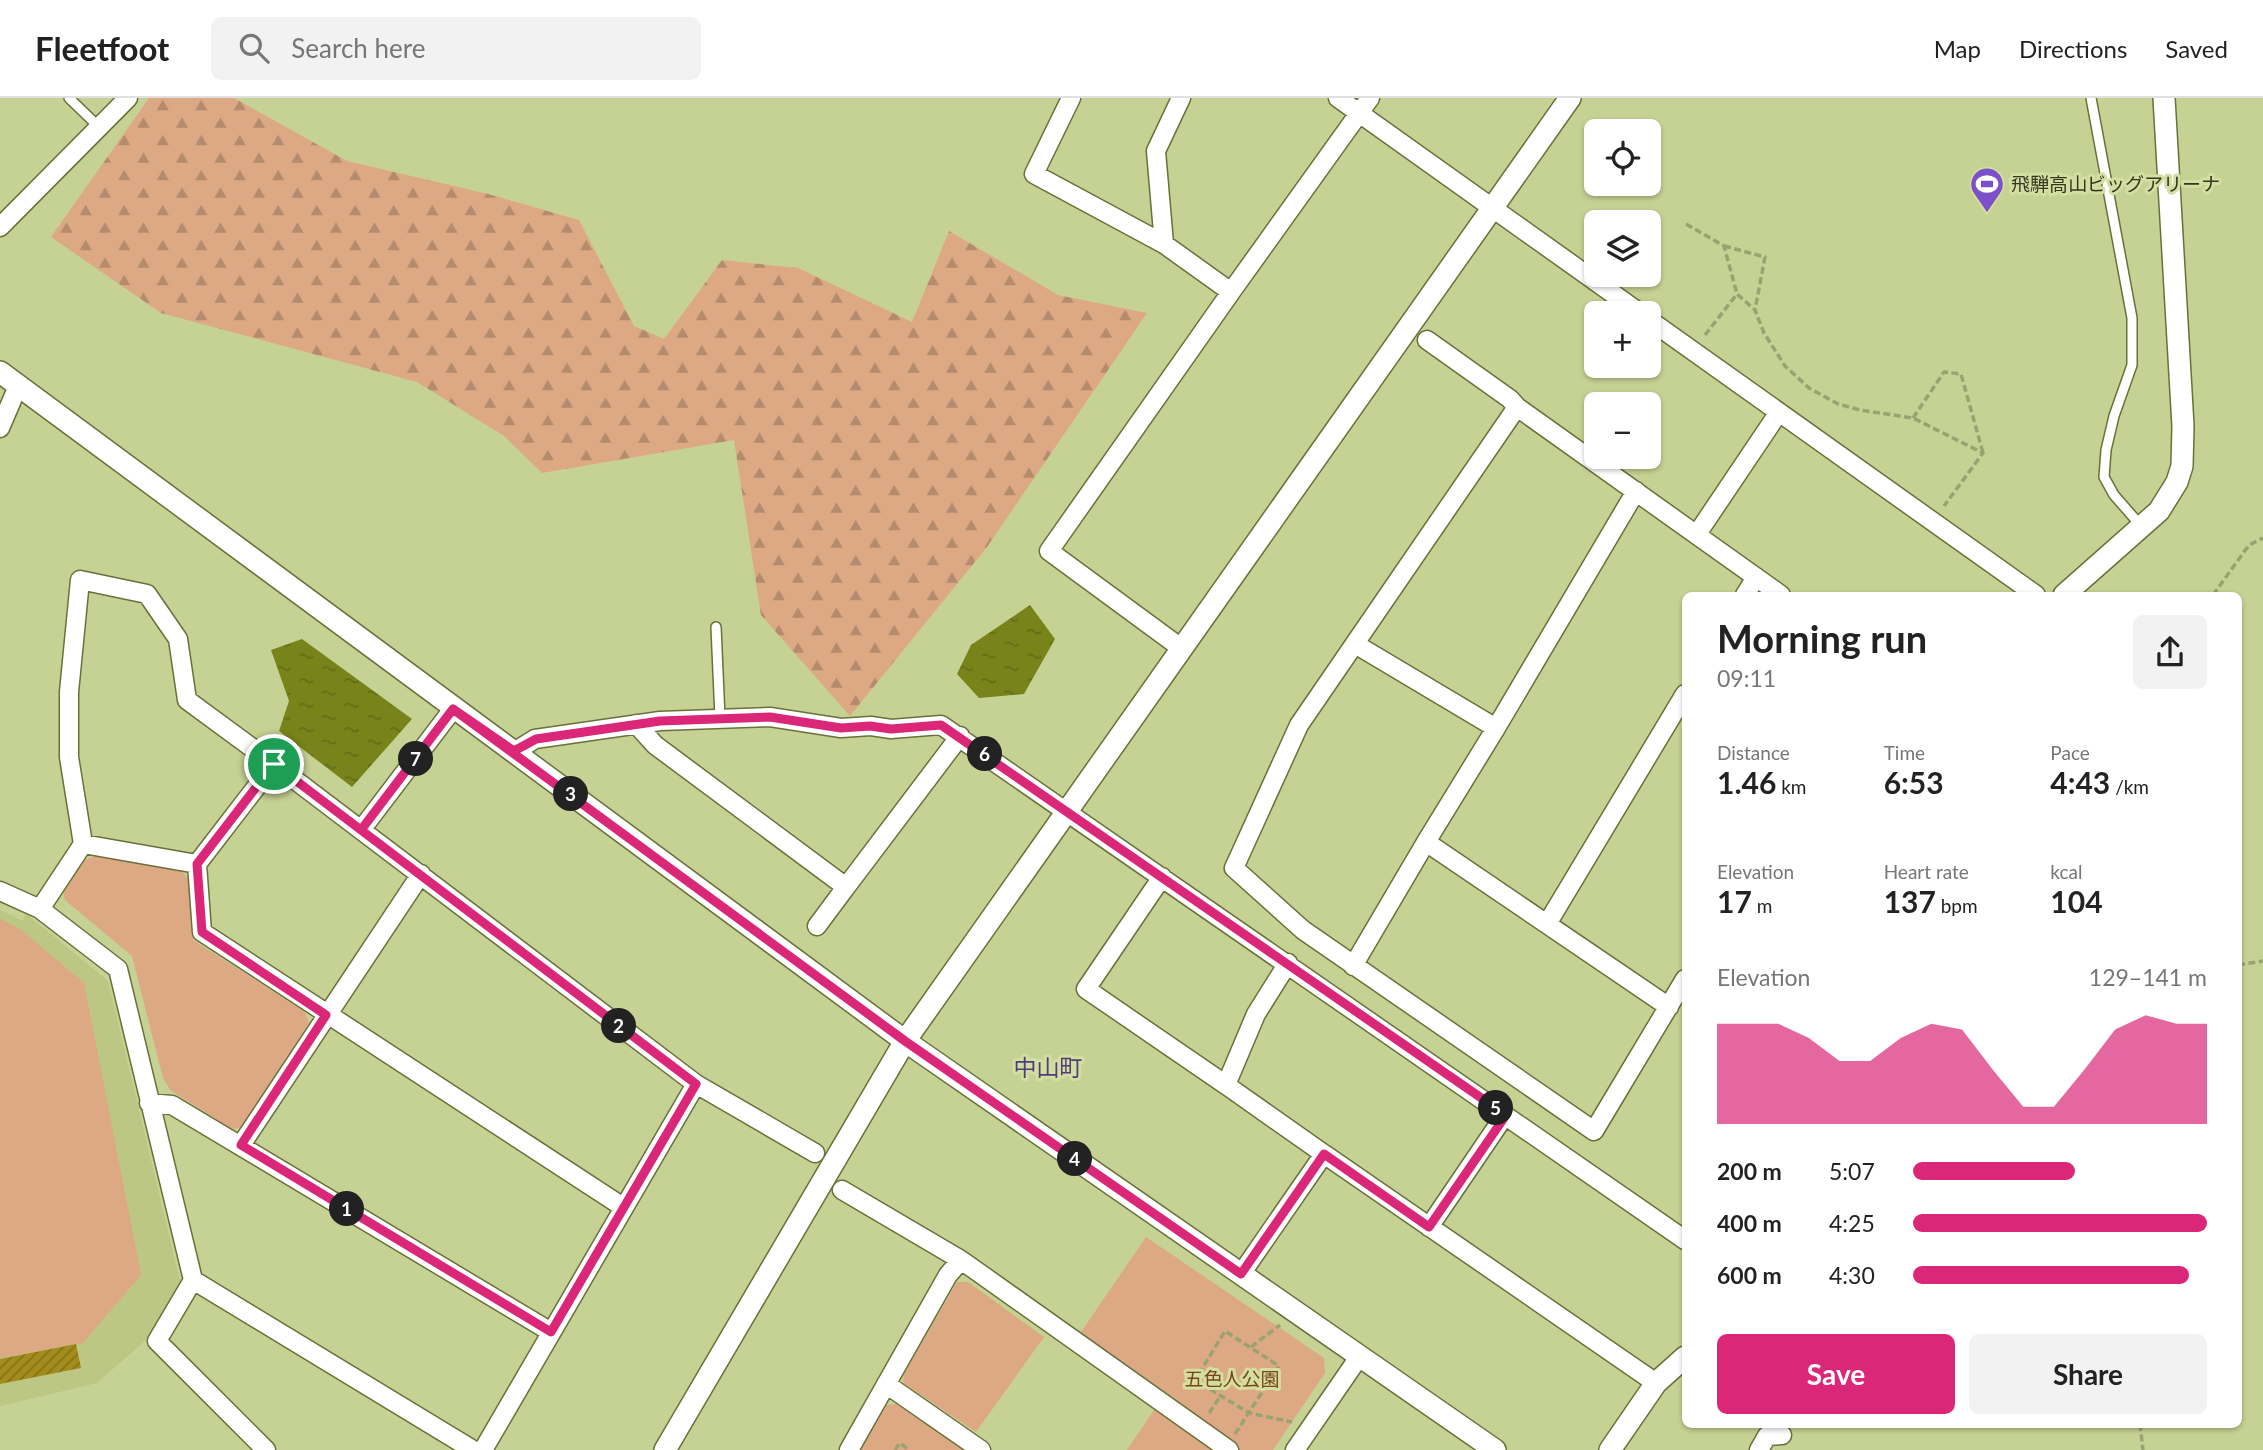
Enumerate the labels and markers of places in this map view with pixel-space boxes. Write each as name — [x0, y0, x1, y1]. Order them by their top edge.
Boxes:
sports icon: 飛騨高山ビッグアリーナ — [1968, 165, 2006, 214]
place label: 飛騨高山ビッグアリーナ — [2011, 172, 2220, 195]
pin — [244, 734, 304, 794]
pin: 6 — [968, 736, 1002, 772]
pin: 7 — [398, 742, 434, 776]
pin: 3 — [554, 776, 588, 812]
pin: 2 — [602, 1009, 636, 1044]
pin: 5 — [1478, 1090, 1514, 1126]
pin: 4 — [1058, 1142, 1092, 1176]
pin: 1 — [330, 1192, 364, 1226]

